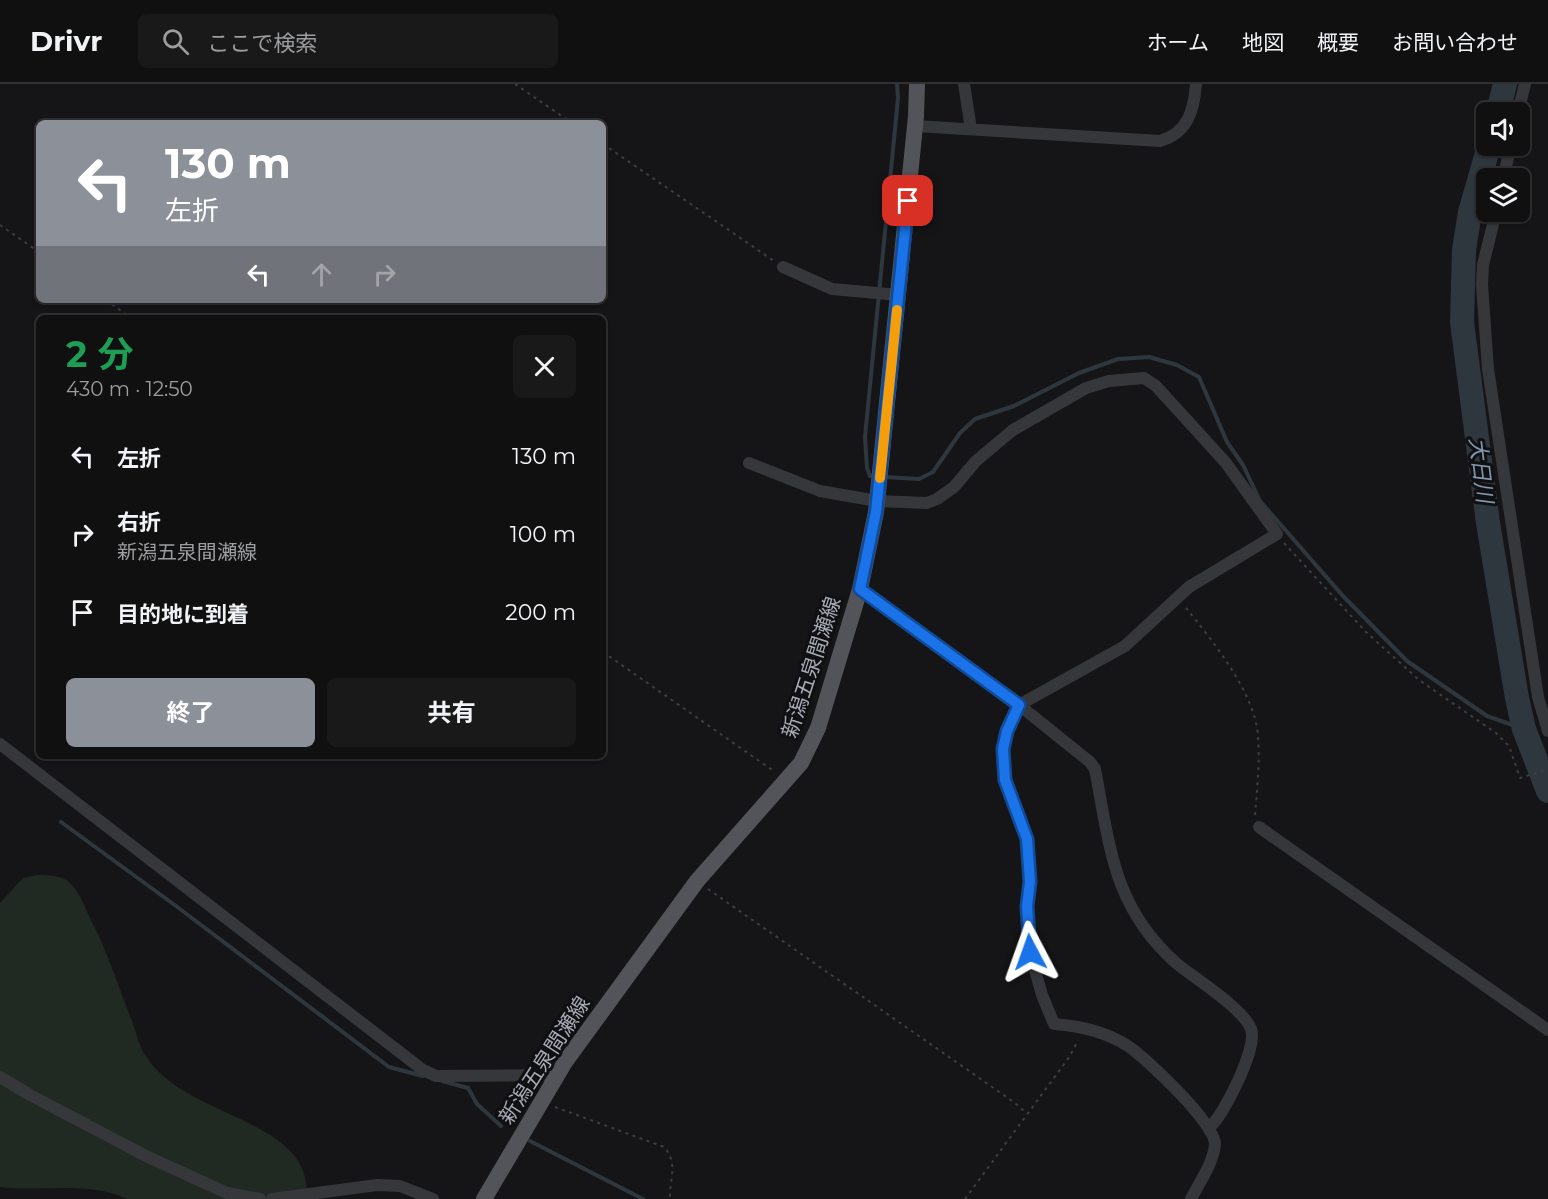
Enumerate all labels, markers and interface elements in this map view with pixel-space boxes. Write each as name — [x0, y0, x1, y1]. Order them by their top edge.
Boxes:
search box — [138, 14, 558, 68]
text: Drivr — [30, 24, 102, 58]
icon: search — [159, 25, 192, 58]
text: ここで検索 — [207, 30, 317, 57]
text: ホーム — [1147, 30, 1209, 55]
text: 地図 — [1242, 30, 1284, 55]
text: 概要 — [1317, 30, 1359, 55]
text: お問い合わせ — [1392, 30, 1518, 55]
map controls — [1476, 102, 1530, 222]
button: sound — [1476, 102, 1530, 156]
text: 130 m — [165, 137, 291, 189]
icon: left — [66, 144, 144, 222]
button: layers — [1476, 168, 1530, 222]
pin — [882, 175, 933, 226]
icon: arrive — [891, 184, 924, 217]
text: 左折 — [165, 194, 219, 227]
icon: left — [242, 258, 275, 291]
icon: ahead — [305, 258, 338, 291]
icon: right — [368, 258, 401, 291]
text: 2 分 — [66, 332, 133, 376]
button: close — [513, 335, 576, 398]
text: 430 m · 12:50 — [66, 377, 193, 401]
water label: 大日川 — [1464, 436, 1499, 506]
icon: left — [66, 440, 99, 473]
text: 130 m — [512, 443, 576, 470]
text: 左折 — [117, 445, 161, 472]
text: 右折 — [117, 509, 161, 536]
icon: right — [66, 518, 99, 551]
text: 100 m — [510, 521, 576, 548]
text: 新潟五泉間瀬線 — [117, 540, 257, 564]
street label: 新潟五泉間瀬線 — [776, 593, 846, 741]
icon: arrive — [66, 596, 99, 629]
text: 200 m — [505, 599, 576, 626]
text: 目的地に到着 — [117, 601, 249, 628]
button: 終了 — [66, 678, 315, 747]
button: 共有 — [327, 678, 576, 747]
position arrow — [998, 920, 1062, 984]
street label: 新潟五泉間瀬線 — [493, 992, 595, 1128]

